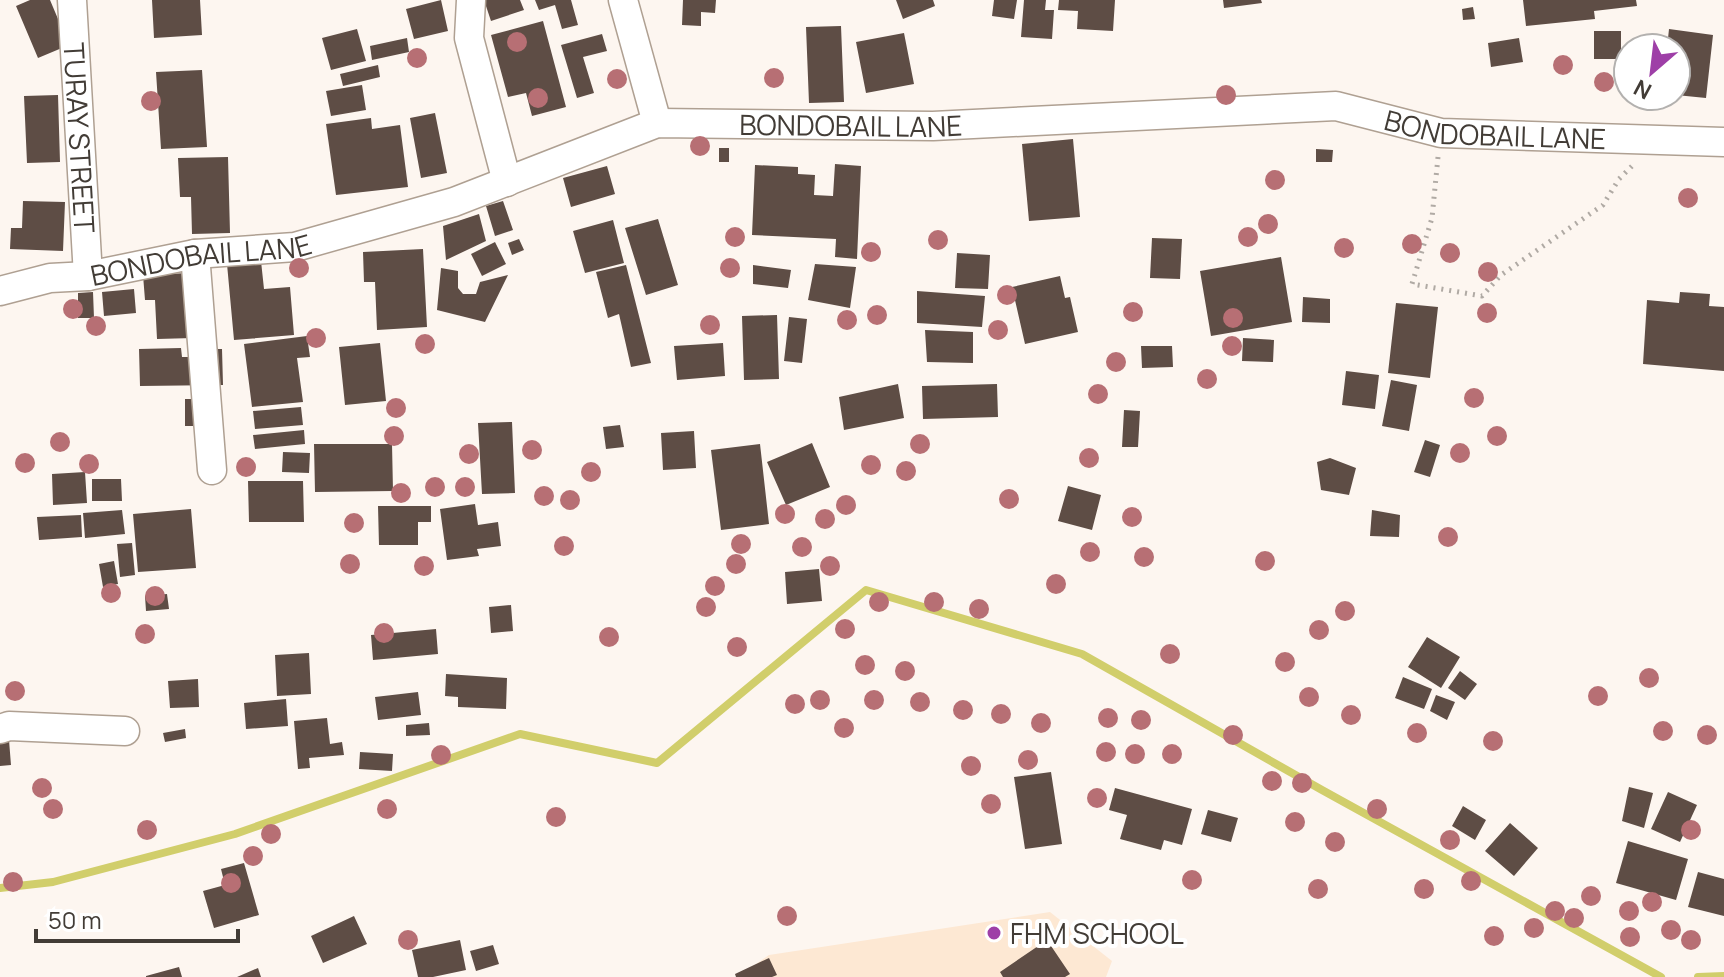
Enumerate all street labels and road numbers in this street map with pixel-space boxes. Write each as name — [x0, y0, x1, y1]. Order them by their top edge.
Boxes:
street label: TURAY STREET — [56, 42, 104, 234]
street label: BONDOBAIL LANE — [1380, 100, 1607, 157]
street label: BONDOBAIL LANE — [739, 105, 963, 145]
street label: BONDOBAIL LANE — [87, 224, 316, 294]

